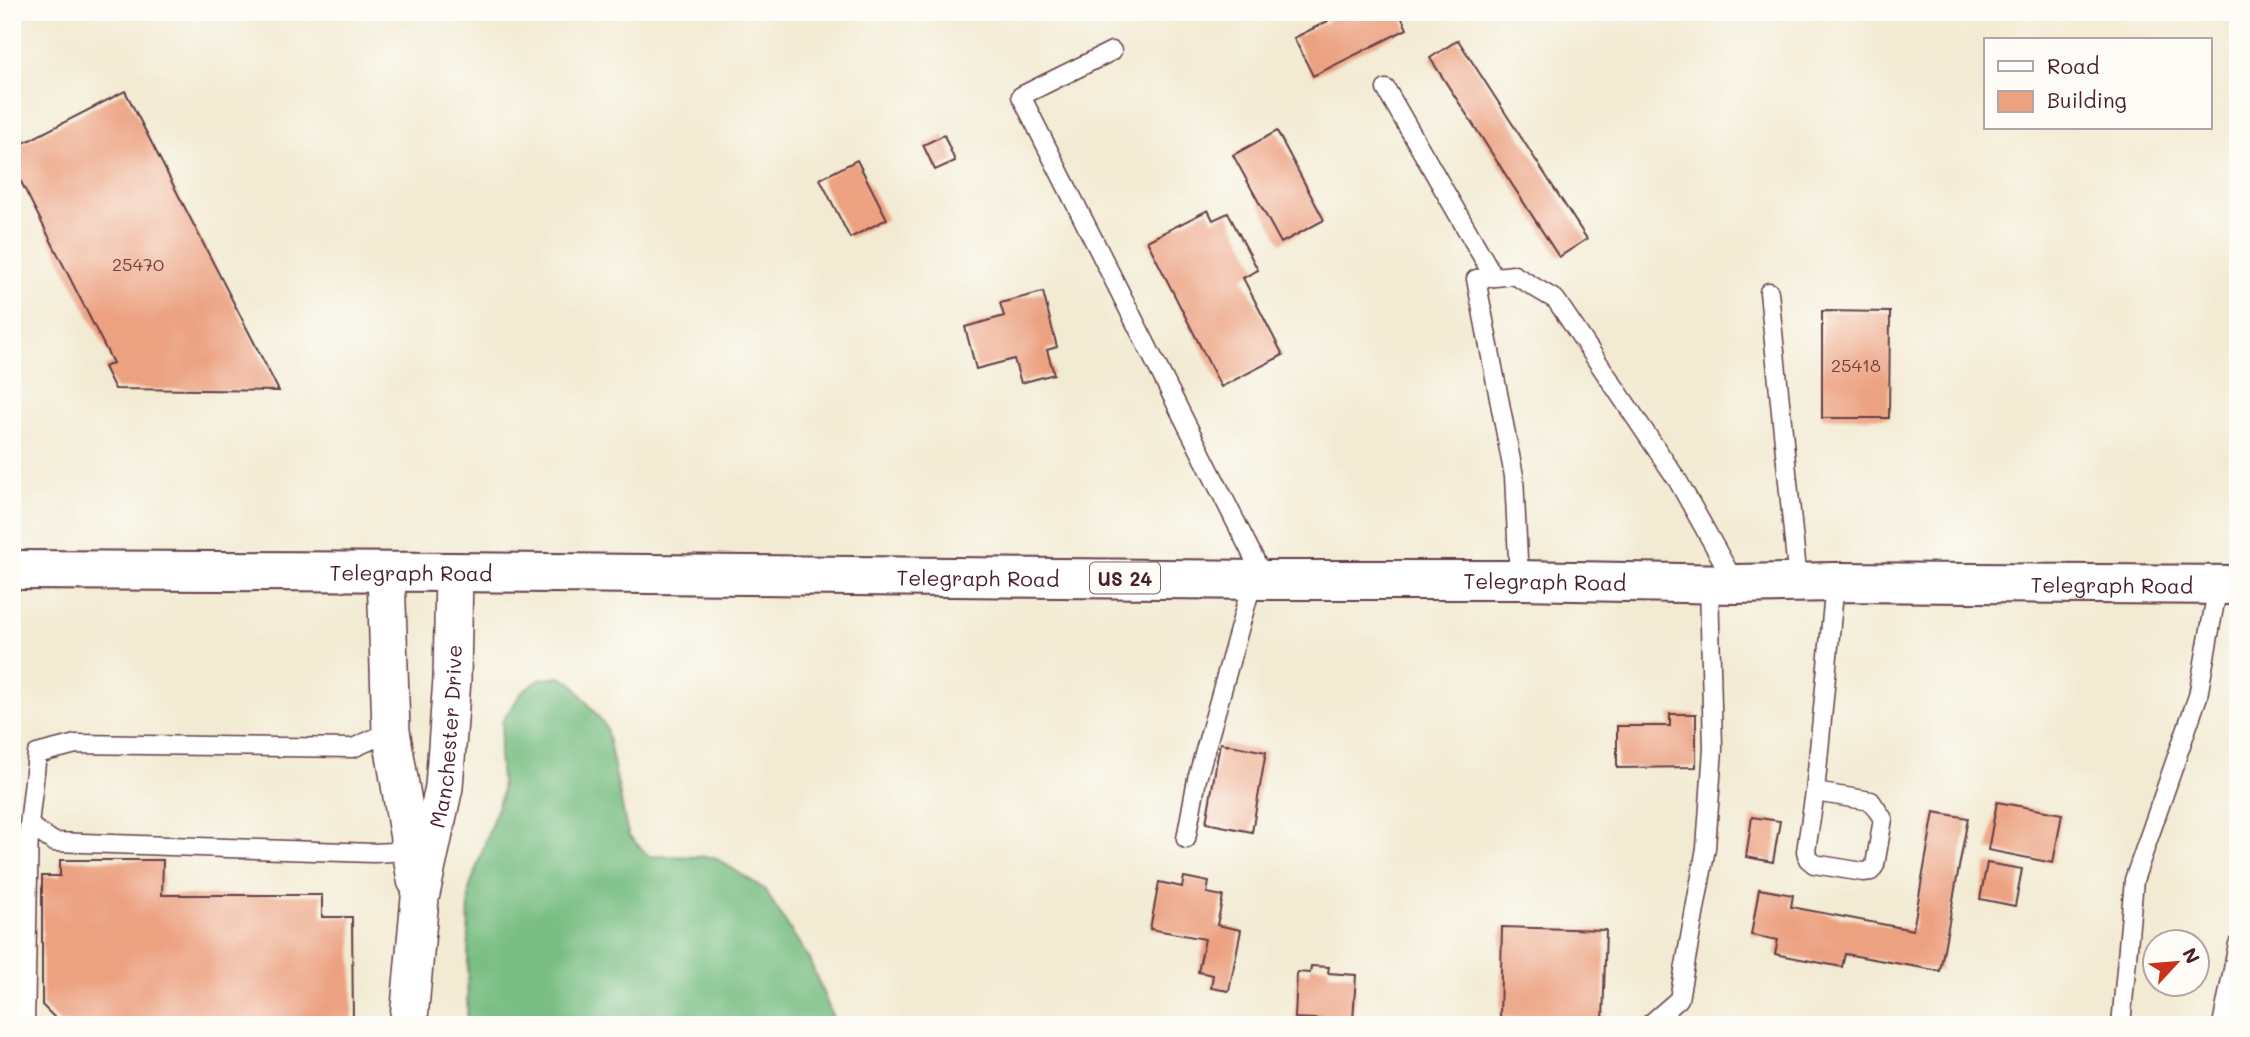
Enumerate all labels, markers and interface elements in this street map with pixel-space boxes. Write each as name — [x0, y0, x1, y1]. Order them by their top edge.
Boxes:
legend — [1984, 38, 2212, 130]
text: Road — [2047, 52, 2099, 79]
text: Building — [2047, 86, 2127, 113]
house number: 25470 — [112, 252, 164, 276]
house number: 25418 — [1831, 353, 1881, 377]
street label: Telegraph Road — [330, 558, 492, 586]
road number: US 24 — [1090, 562, 1160, 594]
street label: Telegraph Road — [896, 563, 1059, 591]
street label: Telegraph Road — [1464, 566, 1627, 595]
street label: Telegraph Road — [2030, 570, 2193, 598]
street label: Manchester Drive — [422, 644, 466, 830]
north arrow — [2142, 928, 2212, 998]
text: N — [2177, 943, 2206, 967]

